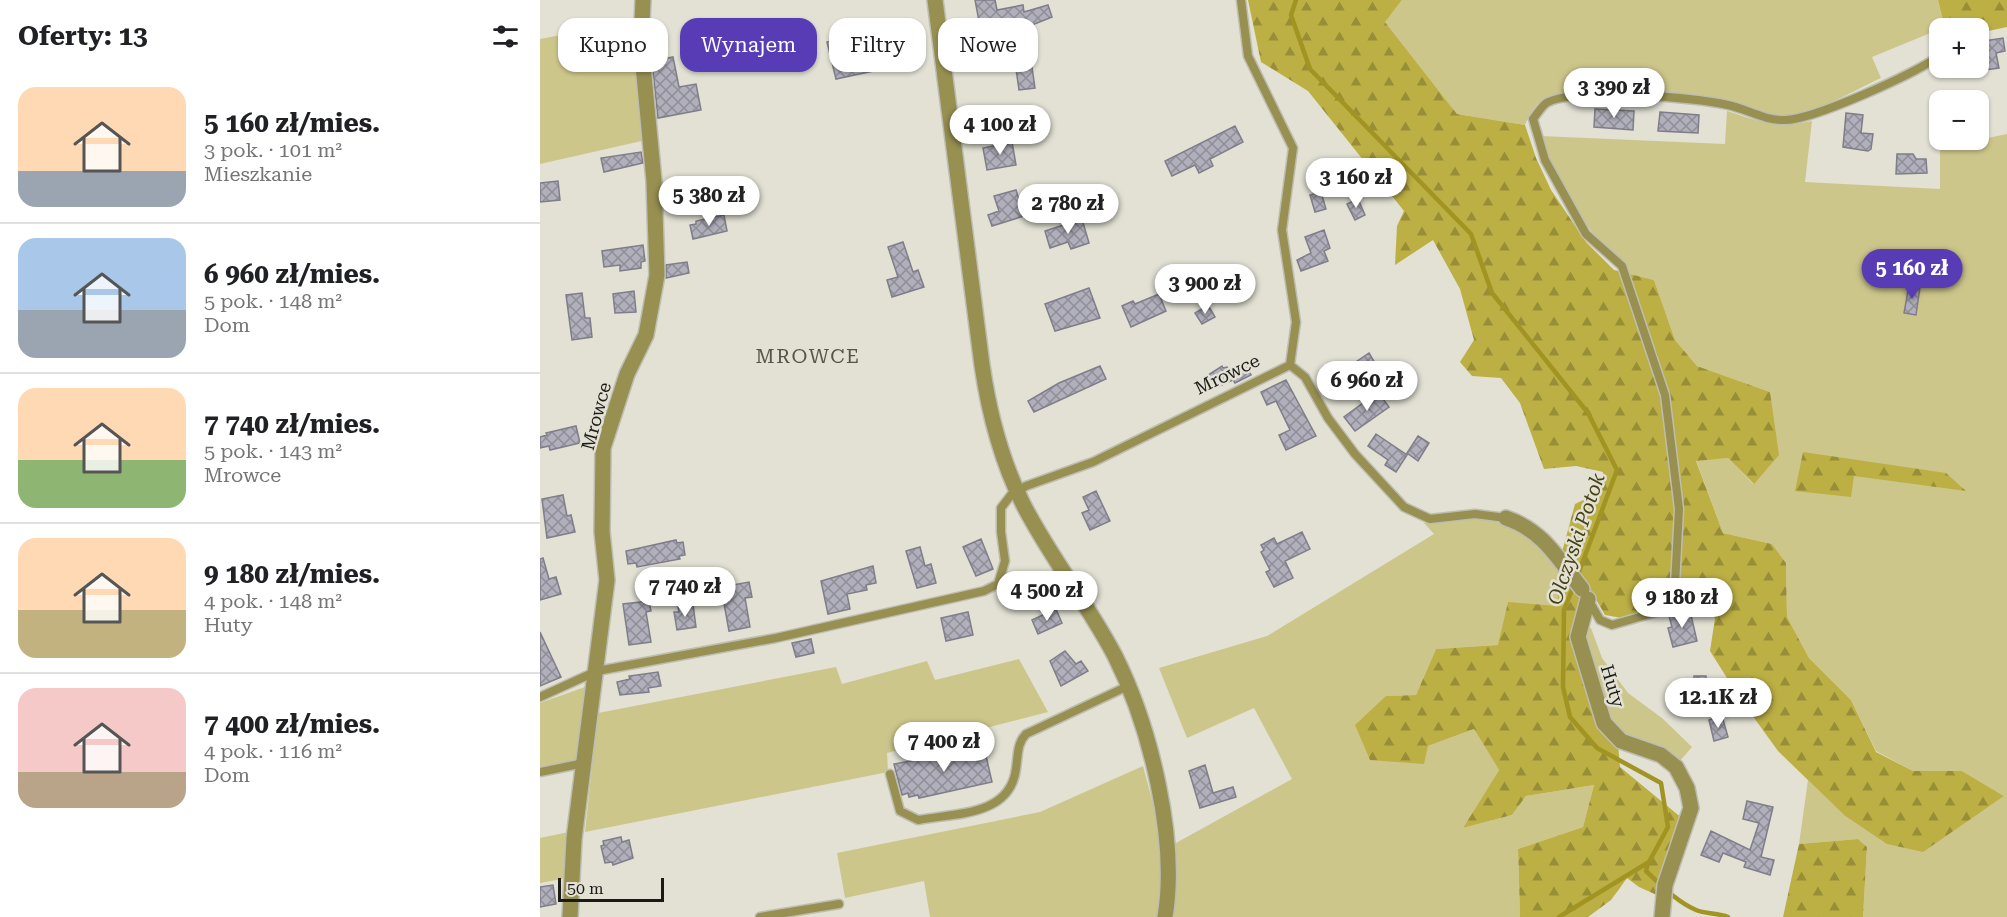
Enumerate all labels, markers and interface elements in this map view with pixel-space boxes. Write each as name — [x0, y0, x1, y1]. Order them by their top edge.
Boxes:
chip: Kupno — [558, 18, 668, 72]
chip: Wynajem — [680, 18, 817, 72]
chip: Filtry — [829, 18, 926, 72]
chip: Nowe — [938, 18, 1038, 72]
map controls — [1929, 18, 1989, 150]
button: + — [1929, 18, 1989, 78]
icon: filters — [489, 20, 522, 53]
text: Oferty: 13 — [18, 21, 148, 51]
pin: 3 390 zł — [1552, 68, 1676, 119]
text: 3 390 zł — [1578, 75, 1650, 99]
button: − — [1929, 90, 1989, 150]
pin: 4 100 zł — [938, 105, 1062, 156]
text: 5 160 zł/mies. — [204, 108, 380, 138]
icon: home — [66, 111, 138, 183]
text: 4 100 zł — [964, 112, 1036, 136]
text: 3 pok. · 101 m² — [204, 138, 342, 162]
pin: 3 160 zł — [1294, 158, 1418, 209]
text: Mieszkanie — [204, 162, 312, 186]
text: 3 160 zł — [1320, 165, 1392, 189]
pin: 5 380 zł — [647, 176, 771, 227]
text: 5 380 zł — [673, 183, 745, 207]
pin: 2 780 zł — [1006, 184, 1130, 235]
text: 2 780 zł — [1032, 191, 1104, 215]
pin: 5 160 zł — [1850, 249, 1974, 300]
text: 5 160 zł — [1876, 256, 1948, 280]
text: 6 960 zł/mies. — [204, 259, 380, 289]
icon: home — [66, 262, 138, 334]
pin: 3 900 zł — [1143, 264, 1267, 315]
text: 3 900 zł — [1169, 271, 1241, 295]
text: 5 pok. · 148 m² — [204, 289, 342, 313]
text: Dom — [204, 313, 250, 337]
district label: MROWCE — [756, 344, 860, 368]
street label: Mrowce — [1191, 349, 1263, 399]
pin: 6 960 zł — [1305, 361, 1429, 412]
text: 6 960 zł — [1331, 368, 1403, 392]
street label: Mrowce — [577, 380, 615, 452]
text: 7 740 zł/mies. — [204, 409, 380, 439]
icon: home — [66, 412, 138, 484]
text: 5 pok. · 143 m² — [204, 439, 342, 463]
text: Mrowce — [204, 463, 281, 487]
water label: Olczyski Potok — [1542, 470, 1610, 608]
text: 9 180 zł/mies. — [204, 559, 380, 589]
icon: home — [66, 562, 138, 634]
pin: 7 740 zł — [623, 567, 747, 618]
pin: 4 500 zł — [985, 571, 1109, 622]
text: 7 740 zł — [649, 574, 721, 598]
text: 4 500 zł — [1011, 578, 1083, 602]
pin: 9 180 zł — [1620, 578, 1744, 629]
text: 9 180 zł — [1646, 585, 1718, 609]
text: 4 pok. · 148 m² — [204, 589, 342, 613]
text: Huty — [204, 613, 253, 637]
street label: Huty — [1597, 662, 1630, 710]
pin: 12.1K zł — [1656, 678, 1780, 729]
text: 12.1K zł — [1679, 685, 1757, 709]
text: 7 400 zł/mies. — [204, 709, 380, 739]
icon: home — [66, 712, 138, 784]
pin: 7 400 zł — [882, 722, 1006, 773]
text: 7 400 zł — [908, 729, 980, 753]
text: 4 pok. · 116 m² — [204, 739, 342, 763]
text: Dom — [204, 763, 250, 787]
scale bar — [558, 875, 664, 902]
text: 50 m — [567, 879, 604, 898]

